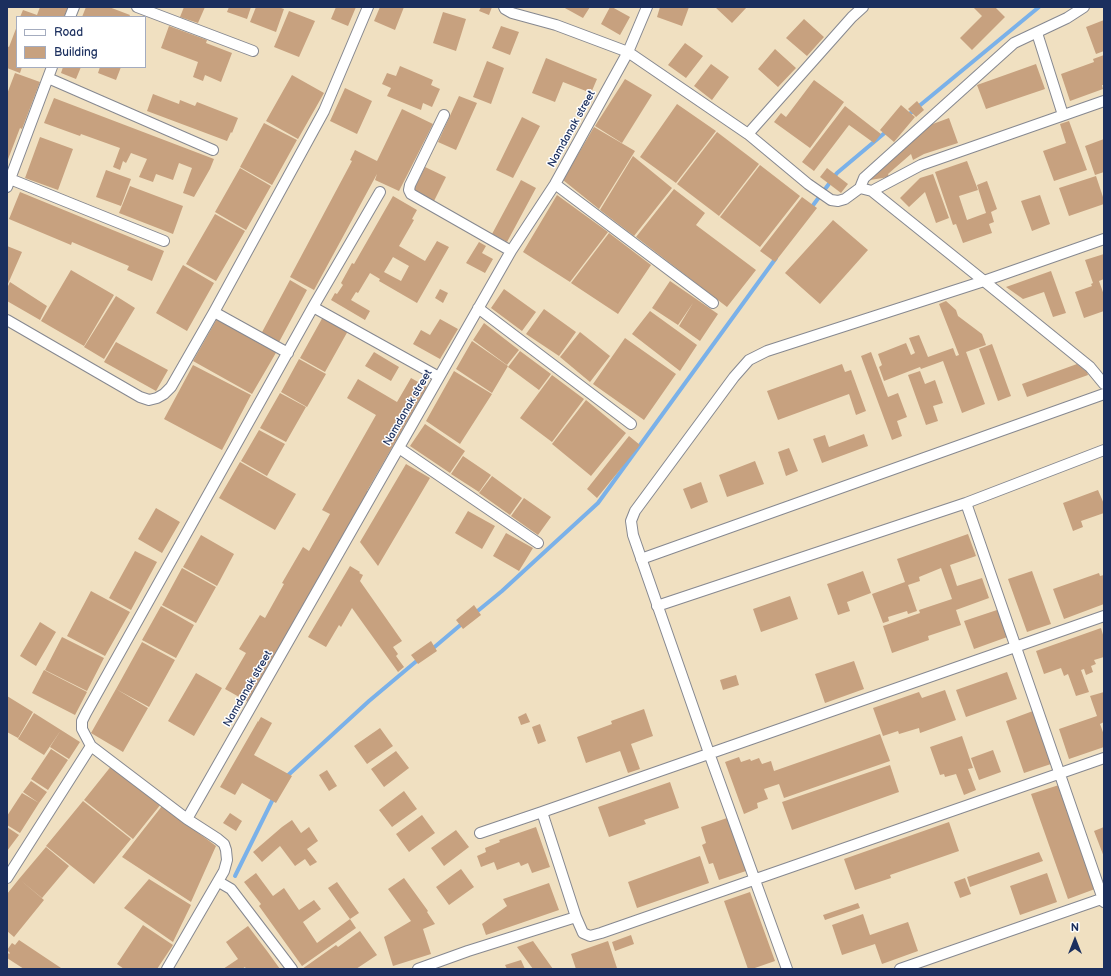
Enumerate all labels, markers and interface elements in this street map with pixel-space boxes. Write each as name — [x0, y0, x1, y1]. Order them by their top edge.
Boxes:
legend — [16, 16, 146, 68]
text: Road — [54, 25, 83, 40]
text: Building — [54, 45, 98, 60]
street label: Namdanak street — [545, 88, 599, 170]
street label: Namdanak street — [381, 367, 435, 449]
street label: Namdanak street — [221, 648, 275, 730]
north arrow — [1055, 920, 1095, 960]
text: N — [1071, 921, 1079, 934]

